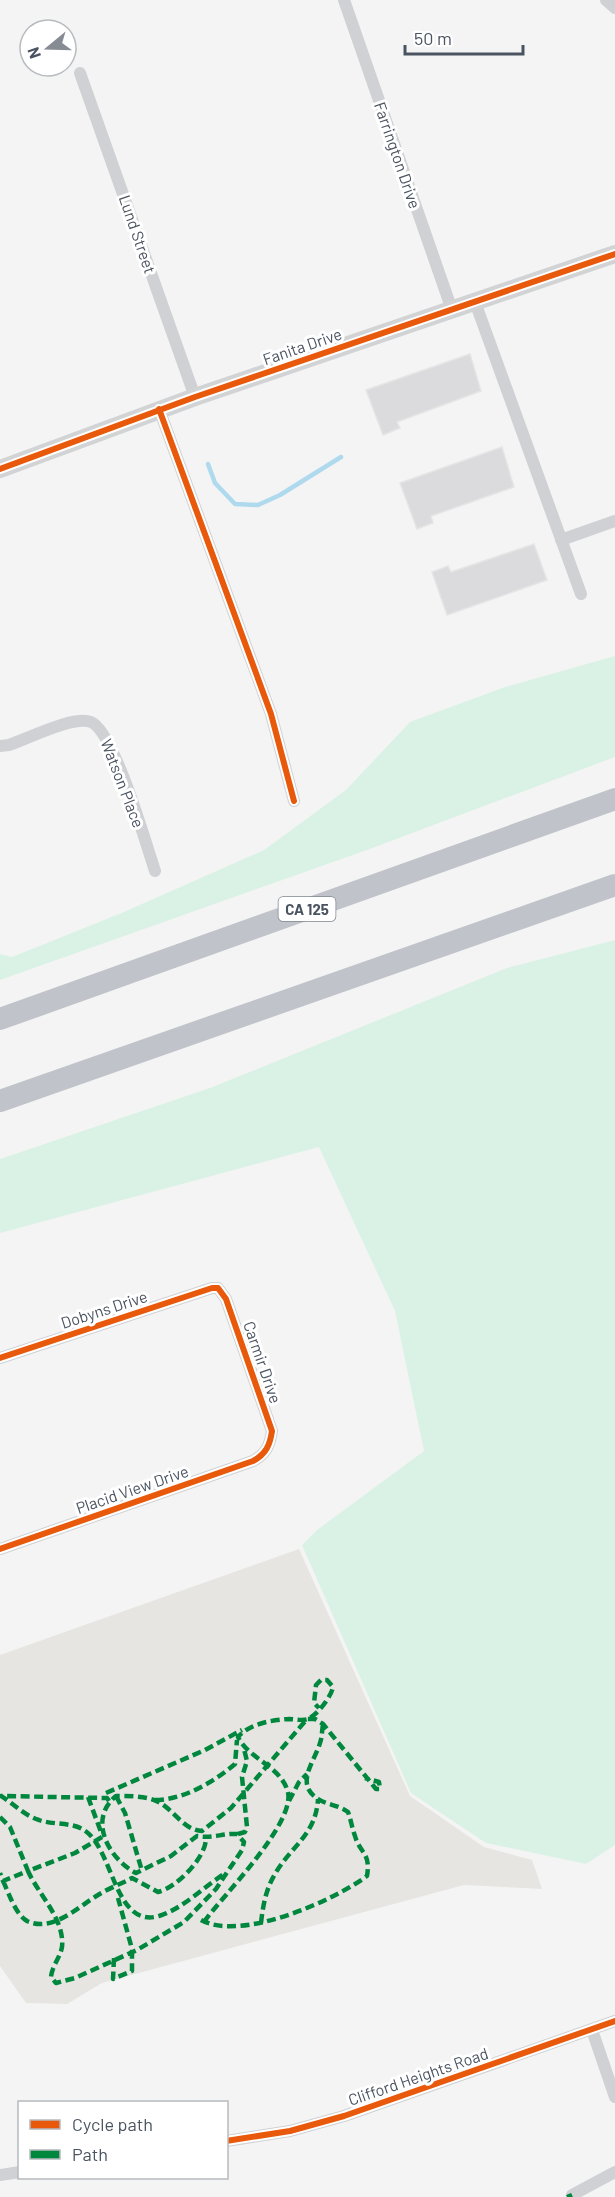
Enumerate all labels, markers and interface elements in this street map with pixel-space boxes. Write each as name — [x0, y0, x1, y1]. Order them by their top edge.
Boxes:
north arrow — [18, 18, 78, 78]
scale bar — [405, 18, 524, 56]
text: 50 m — [414, 27, 452, 49]
text: N — [23, 45, 44, 61]
street label: Farrington Drive — [371, 99, 425, 211]
street label: Lund Street — [116, 192, 160, 276]
street label: Fanita Drive — [260, 324, 344, 368]
street label: Watson Place — [97, 736, 149, 830]
road number: CA 125 — [278, 897, 336, 921]
street label: Dobyns Drive — [58, 1286, 150, 1332]
street label: Carmir Drive — [240, 1318, 286, 1406]
street label: Placid View Drive — [73, 1461, 191, 1517]
street label: Clifford Heights Road — [345, 2043, 491, 2109]
legend — [18, 2101, 228, 2179]
text: Cycle path — [72, 2113, 153, 2135]
text: Path — [72, 2143, 108, 2165]

